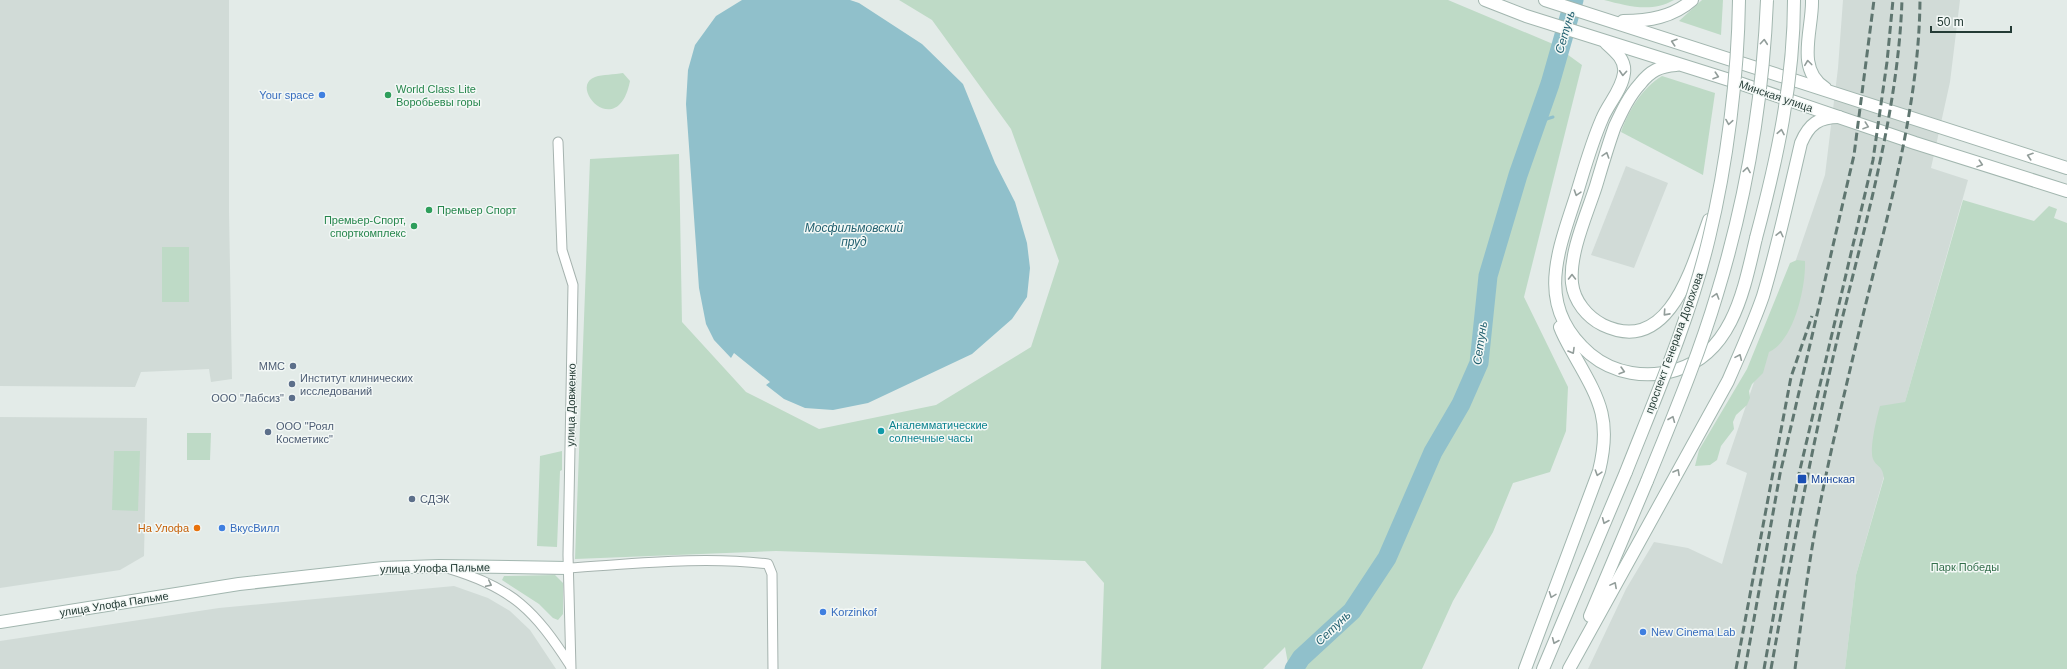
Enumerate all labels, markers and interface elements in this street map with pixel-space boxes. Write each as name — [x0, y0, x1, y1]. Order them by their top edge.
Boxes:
scale bar — [1931, 8, 2011, 34]
water label: Сетунь — [1552, 9, 1578, 55]
text: 50 m — [1937, 15, 1964, 29]
one-way arrow — [1670, 38, 1677, 46]
one-way arrow — [1760, 39, 1769, 45]
one-way arrow — [1804, 60, 1813, 66]
one-way arrow — [1619, 70, 1628, 76]
one-way arrow — [1712, 71, 1719, 80]
street label: Минская улица — [1737, 78, 1815, 115]
place label: World Class Lite Воробьевы горы — [396, 83, 481, 108]
place label: Your space — [259, 89, 314, 101]
marker: Your space — [317, 90, 327, 100]
marker: World Class Lite Воробьевы горы — [383, 90, 393, 100]
one-way arrow — [1725, 119, 1734, 126]
one-way arrow — [1862, 122, 1869, 130]
one-way arrow — [1776, 129, 1785, 135]
one-way arrow — [1601, 151, 1610, 158]
one-way arrow — [2027, 153, 2034, 161]
one-way arrow — [1976, 159, 1983, 167]
one-way arrow — [1743, 167, 1751, 174]
one-way arrow — [1573, 189, 1581, 196]
place label: Премьер Спорт — [437, 204, 517, 216]
marker: Премьер Спорт — [424, 205, 434, 215]
place label: Премьер-Спорт, спорткомплекс — [324, 214, 406, 239]
marker: Премьер-Спорт, спорткомплекс — [409, 221, 419, 231]
water label: Мосфильмовский пруд — [805, 221, 904, 249]
one-way arrow — [1775, 231, 1783, 237]
street label: проспект Генерала Дорохова — [1643, 270, 1705, 415]
one-way arrow — [1568, 274, 1576, 280]
one-way arrow — [1711, 293, 1720, 300]
one-way arrow — [1664, 308, 1671, 316]
water label: Сетунь — [1470, 320, 1490, 366]
one-way arrow — [1568, 347, 1575, 354]
one-way arrow — [1734, 354, 1742, 361]
place label: ММС — [259, 360, 285, 372]
marker: ММС — [288, 361, 298, 371]
street label: улица Довженко — [564, 363, 578, 447]
one-way arrow — [1618, 366, 1625, 375]
place label: Институт клинических исследований — [300, 372, 413, 397]
marker: Институт клинических исследований — [287, 379, 297, 389]
place label: ООО "Лабсиз" — [211, 392, 284, 404]
marker: ООО "Лабсиз" — [287, 393, 297, 403]
one-way arrow — [1668, 415, 1676, 422]
place label: Аналемматические солнечные часы — [889, 419, 988, 444]
place label: ООО "Роял Косметикс" — [276, 420, 334, 445]
marker: Аналемматические солнечные часы — [876, 426, 886, 436]
marker: ООО "Роял Косметикс" — [263, 427, 273, 437]
one-way arrow — [1594, 469, 1603, 476]
one-way arrow — [1673, 469, 1680, 476]
marker: Минская — [1796, 473, 1808, 485]
place label: Минская — [1811, 473, 1855, 485]
place label: СДЭК — [420, 493, 450, 505]
marker: СДЭК — [407, 494, 417, 504]
one-way arrow — [1602, 517, 1610, 524]
place label: На Улофа — [138, 522, 190, 534]
place label: ВкусВилл — [230, 522, 279, 534]
marker: На Улофа — [192, 523, 202, 533]
marker: ВкусВилл — [217, 523, 227, 533]
street label: улица Улофа Пальме — [380, 561, 490, 575]
park label: Парк Победы — [1931, 561, 1999, 573]
one-way arrow — [485, 579, 492, 587]
one-way arrow — [1610, 582, 1617, 590]
street label: улица Улофа Пальме — [59, 589, 169, 619]
one-way arrow — [1549, 591, 1557, 598]
place label: Korzinkof — [831, 606, 878, 618]
marker: Korzinkof — [818, 607, 828, 617]
water label: Сетунь — [1312, 608, 1354, 648]
place label: New Cinema Lab — [1651, 626, 1735, 638]
marker: New Cinema Lab — [1638, 627, 1648, 637]
one-way arrow — [1552, 636, 1560, 644]

